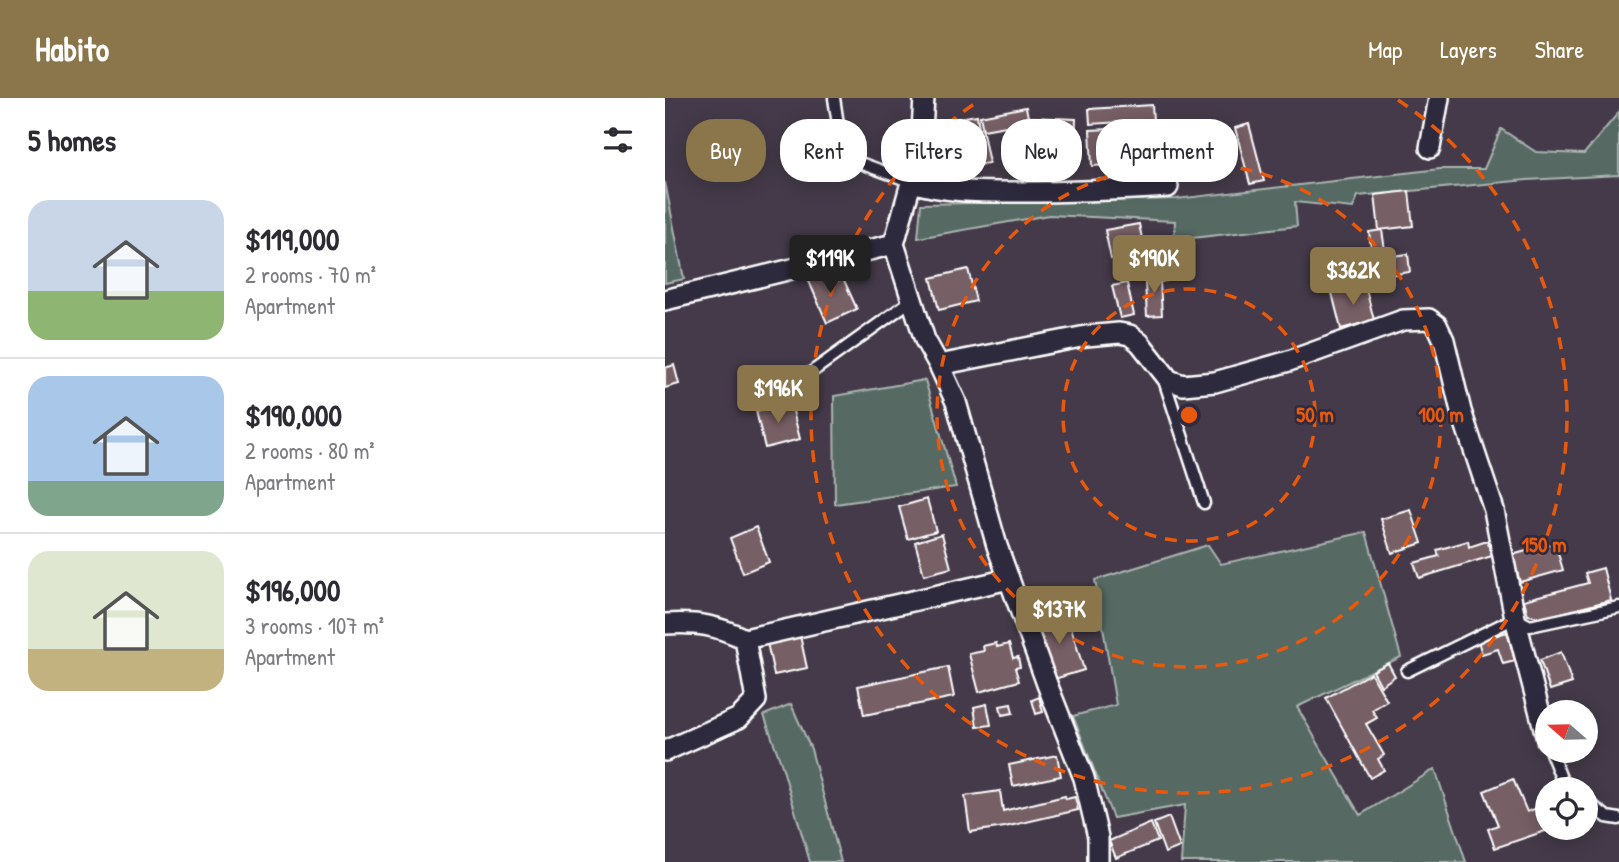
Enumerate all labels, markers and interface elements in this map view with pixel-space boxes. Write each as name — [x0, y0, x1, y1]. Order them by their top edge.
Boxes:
text: Habito — [35, 27, 109, 71]
text: Map — [1368, 33, 1402, 65]
text: Layers — [1440, 33, 1497, 65]
text: Share — [1535, 33, 1584, 65]
chip: Buy — [686, 119, 766, 182]
chip: Rent — [780, 119, 867, 182]
chip: Filters — [881, 119, 987, 182]
chip: New — [1001, 119, 1082, 182]
chip: Apartment — [1096, 119, 1238, 182]
text: 5 homes — [28, 120, 116, 160]
icon: filters — [599, 121, 637, 159]
text: $119,000 — [245, 219, 339, 259]
icon: home — [84, 228, 168, 312]
pin: $119K — [781, 236, 879, 295]
pin: $190K — [1105, 236, 1203, 295]
text: $119K — [806, 242, 854, 273]
text: $190K — [1129, 242, 1179, 273]
pin: $362K — [1304, 248, 1402, 307]
text: $362K — [1326, 254, 1380, 285]
text: 2 rooms · 70 m² — [245, 259, 376, 290]
text: Apartment — [245, 290, 335, 321]
pin: $196K — [729, 366, 827, 425]
text: $196K — [753, 372, 803, 403]
text: $190,000 — [245, 395, 342, 435]
text: 50 m — [1296, 400, 1334, 429]
text: 100 m — [1418, 400, 1464, 429]
centre of rings — [1177, 403, 1201, 427]
icon: home — [84, 404, 168, 488]
text: 2 rooms · 80 m² — [245, 435, 375, 466]
text: Apartment — [245, 466, 335, 497]
text: 150 m — [1521, 530, 1567, 559]
text: $196,000 — [245, 570, 340, 610]
icon: home — [84, 579, 168, 663]
pin: $137K — [1010, 587, 1108, 646]
text: $137K — [1032, 593, 1086, 624]
text: 3 rooms · 107 m² — [245, 610, 384, 641]
text: Apartment — [245, 641, 335, 672]
north arrow — [1535, 700, 1598, 763]
map controls — [1535, 700, 1598, 840]
button: locate — [1535, 777, 1598, 840]

